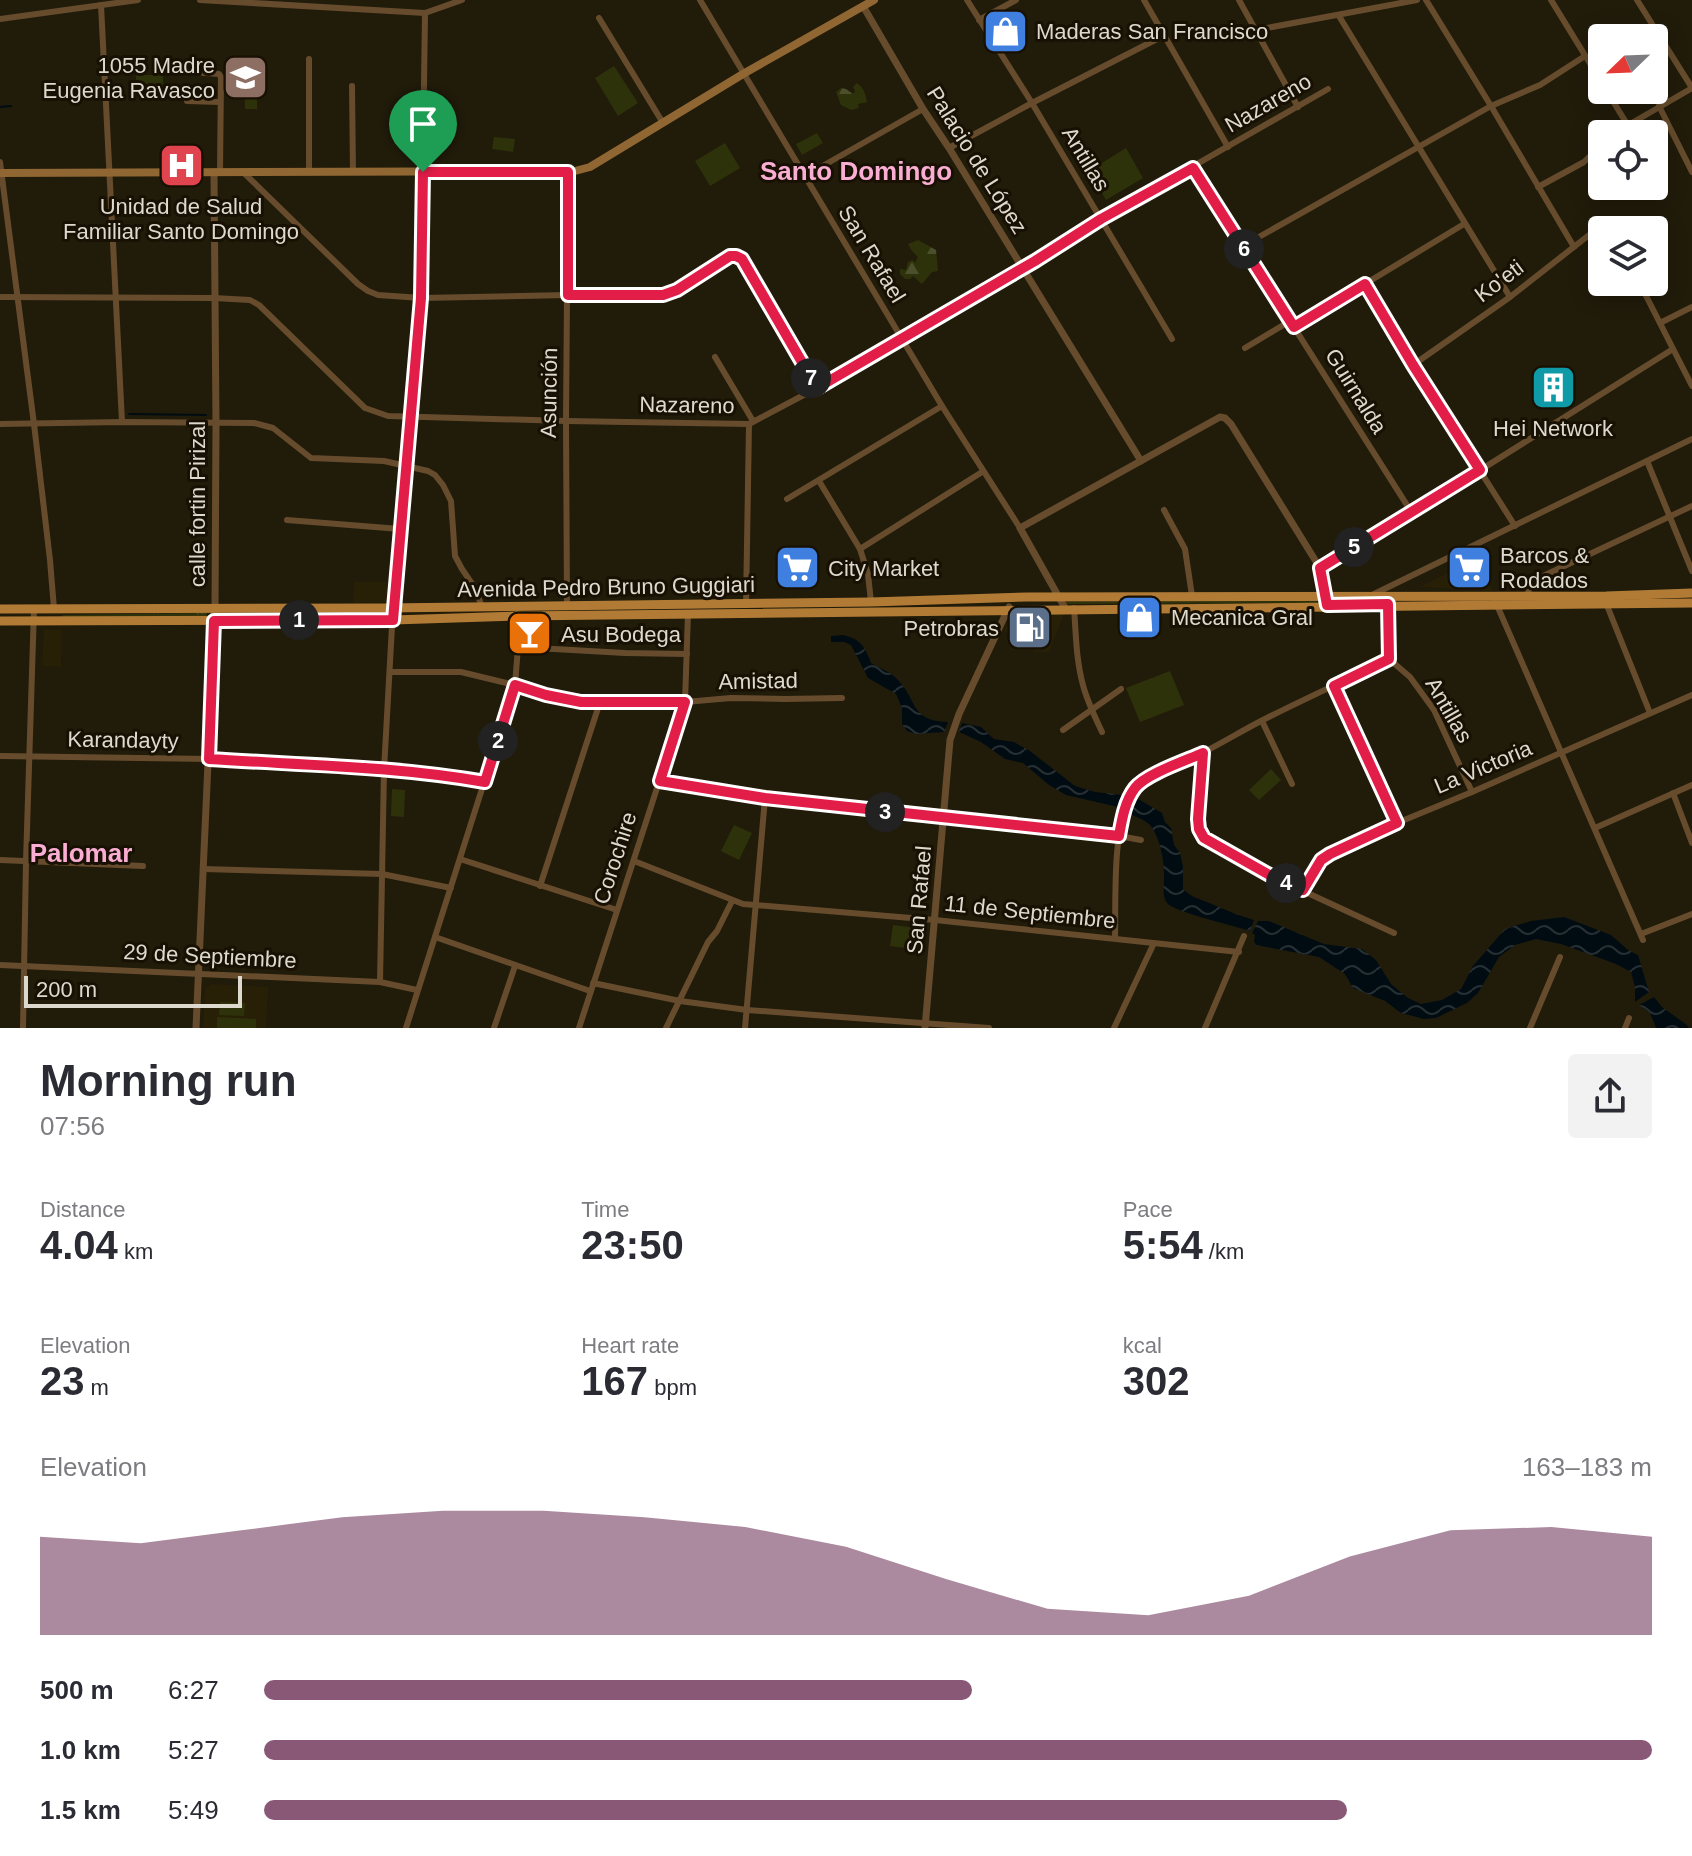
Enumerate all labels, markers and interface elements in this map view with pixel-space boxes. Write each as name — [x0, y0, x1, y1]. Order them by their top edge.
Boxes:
shop icon: Maderas San Francisco — [981, 7, 1029, 55]
place label: Maderas San Francisco — [1036, 19, 1268, 44]
north arrow — [1588, 24, 1668, 104]
map controls — [1588, 24, 1668, 296]
place label: 1055 Madre Eugenia Ravasco — [43, 53, 215, 103]
school or university icon: 1055 Madre Eugenia Ravasco — [222, 54, 270, 102]
street label: Nazareno — [1220, 68, 1316, 138]
street label: Palacio de López — [922, 82, 1032, 238]
pin — [389, 90, 457, 172]
icon: arrive — [401, 102, 445, 146]
button: locate — [1588, 120, 1668, 200]
street label: Antillas — [1057, 122, 1115, 196]
hospital icon: Unidad de Salud Familiar Santo Domingo — [157, 141, 205, 189]
district label: Santo Domingo — [760, 156, 952, 186]
place label: Unidad de Salud Familiar Santo Domingo — [63, 194, 299, 244]
street label: San Rafael — [833, 201, 911, 307]
button: layers — [1588, 216, 1668, 296]
pin: 6 — [1224, 229, 1264, 269]
text: 6 — [1238, 236, 1250, 261]
street label: Ko'eti — [1470, 255, 1528, 307]
street label: Guirnalda — [1320, 344, 1392, 439]
street label: Asunción — [536, 348, 562, 438]
pin: 7 — [791, 358, 831, 398]
building icon: Hei Network — [1529, 363, 1577, 411]
text: 7 — [805, 365, 817, 390]
street label: Nazareno — [639, 392, 735, 418]
place label: Hei Network — [1493, 416, 1614, 441]
street label: calle fortin Pirizal — [185, 421, 210, 587]
pin: 5 — [1334, 527, 1374, 567]
text: 5 — [1348, 534, 1360, 559]
place label: Barcos & Rodados — [1500, 543, 1590, 593]
supermarket icon: City Market — [773, 544, 821, 592]
supermarket icon: Barcos & Rodados — [1445, 544, 1493, 592]
place label: City Market — [828, 556, 939, 581]
street label: Avenida Pedro Bruno Guggiari — [457, 572, 755, 602]
shop icon: Mecanica Gral — [1116, 593, 1164, 641]
pin: 1 — [279, 600, 319, 640]
fuel station icon: Petrobras — [1006, 604, 1054, 652]
place label: Mecanica Gral — [1171, 605, 1313, 630]
text: 1 — [293, 607, 305, 632]
bar icon: Asu Bodega — [506, 610, 554, 658]
place label: Petrobras — [904, 616, 999, 641]
place label: Asu Bodega — [561, 622, 682, 647]
street label: Amistad — [718, 668, 798, 694]
street label: Antillas — [1420, 673, 1478, 747]
pin: 2 — [478, 721, 518, 761]
street label: Karandayty — [67, 727, 179, 753]
text: 2 — [492, 728, 504, 753]
street label: La Victoria — [1430, 735, 1536, 799]
pin: 3 — [865, 792, 905, 832]
text: 3 — [879, 799, 891, 824]
street label: Corochire — [588, 809, 642, 907]
district label: Palomar — [30, 838, 132, 868]
street label: San Rafael — [902, 845, 936, 955]
pin: 4 — [1266, 863, 1306, 903]
text: 4 — [1280, 870, 1292, 895]
street label: 11 de Septiembre — [943, 891, 1117, 933]
street label: 29 de Septiembre — [123, 939, 297, 973]
scale bar — [24, 972, 242, 1008]
text: 200 m — [36, 977, 97, 1002]
button: share — [1568, 1054, 1652, 1138]
text: Morning run — [40, 1056, 297, 1105]
text: 07:56 — [40, 1111, 105, 1141]
text: Distance — [40, 1197, 126, 1222]
text: Time — [581, 1197, 629, 1222]
text: Pace — [1123, 1197, 1173, 1222]
text: 4.04 — [40, 1223, 118, 1267]
text: 23:50 — [581, 1223, 684, 1267]
text: 5:54 — [1123, 1223, 1203, 1267]
text: km — [118, 1239, 153, 1264]
text: /km — [1203, 1239, 1244, 1264]
text: Elevation — [40, 1333, 131, 1358]
text: Heart rate — [581, 1333, 679, 1358]
text: kcal — [1123, 1333, 1162, 1358]
text: 23 — [40, 1359, 85, 1403]
text: 167 — [581, 1359, 648, 1403]
text: 302 — [1123, 1359, 1189, 1403]
text: m — [85, 1375, 109, 1400]
text: bpm — [648, 1375, 697, 1400]
text: Elevation — [40, 1452, 147, 1482]
text: 163–183 m — [1522, 1452, 1652, 1482]
text: 500 m — [40, 1675, 114, 1705]
text: 6:27 — [168, 1675, 219, 1705]
text: 1.0 km — [40, 1735, 121, 1765]
text: 5:27 — [168, 1735, 219, 1765]
text: 1.5 km — [40, 1795, 121, 1825]
text: 5:49 — [168, 1795, 219, 1825]

